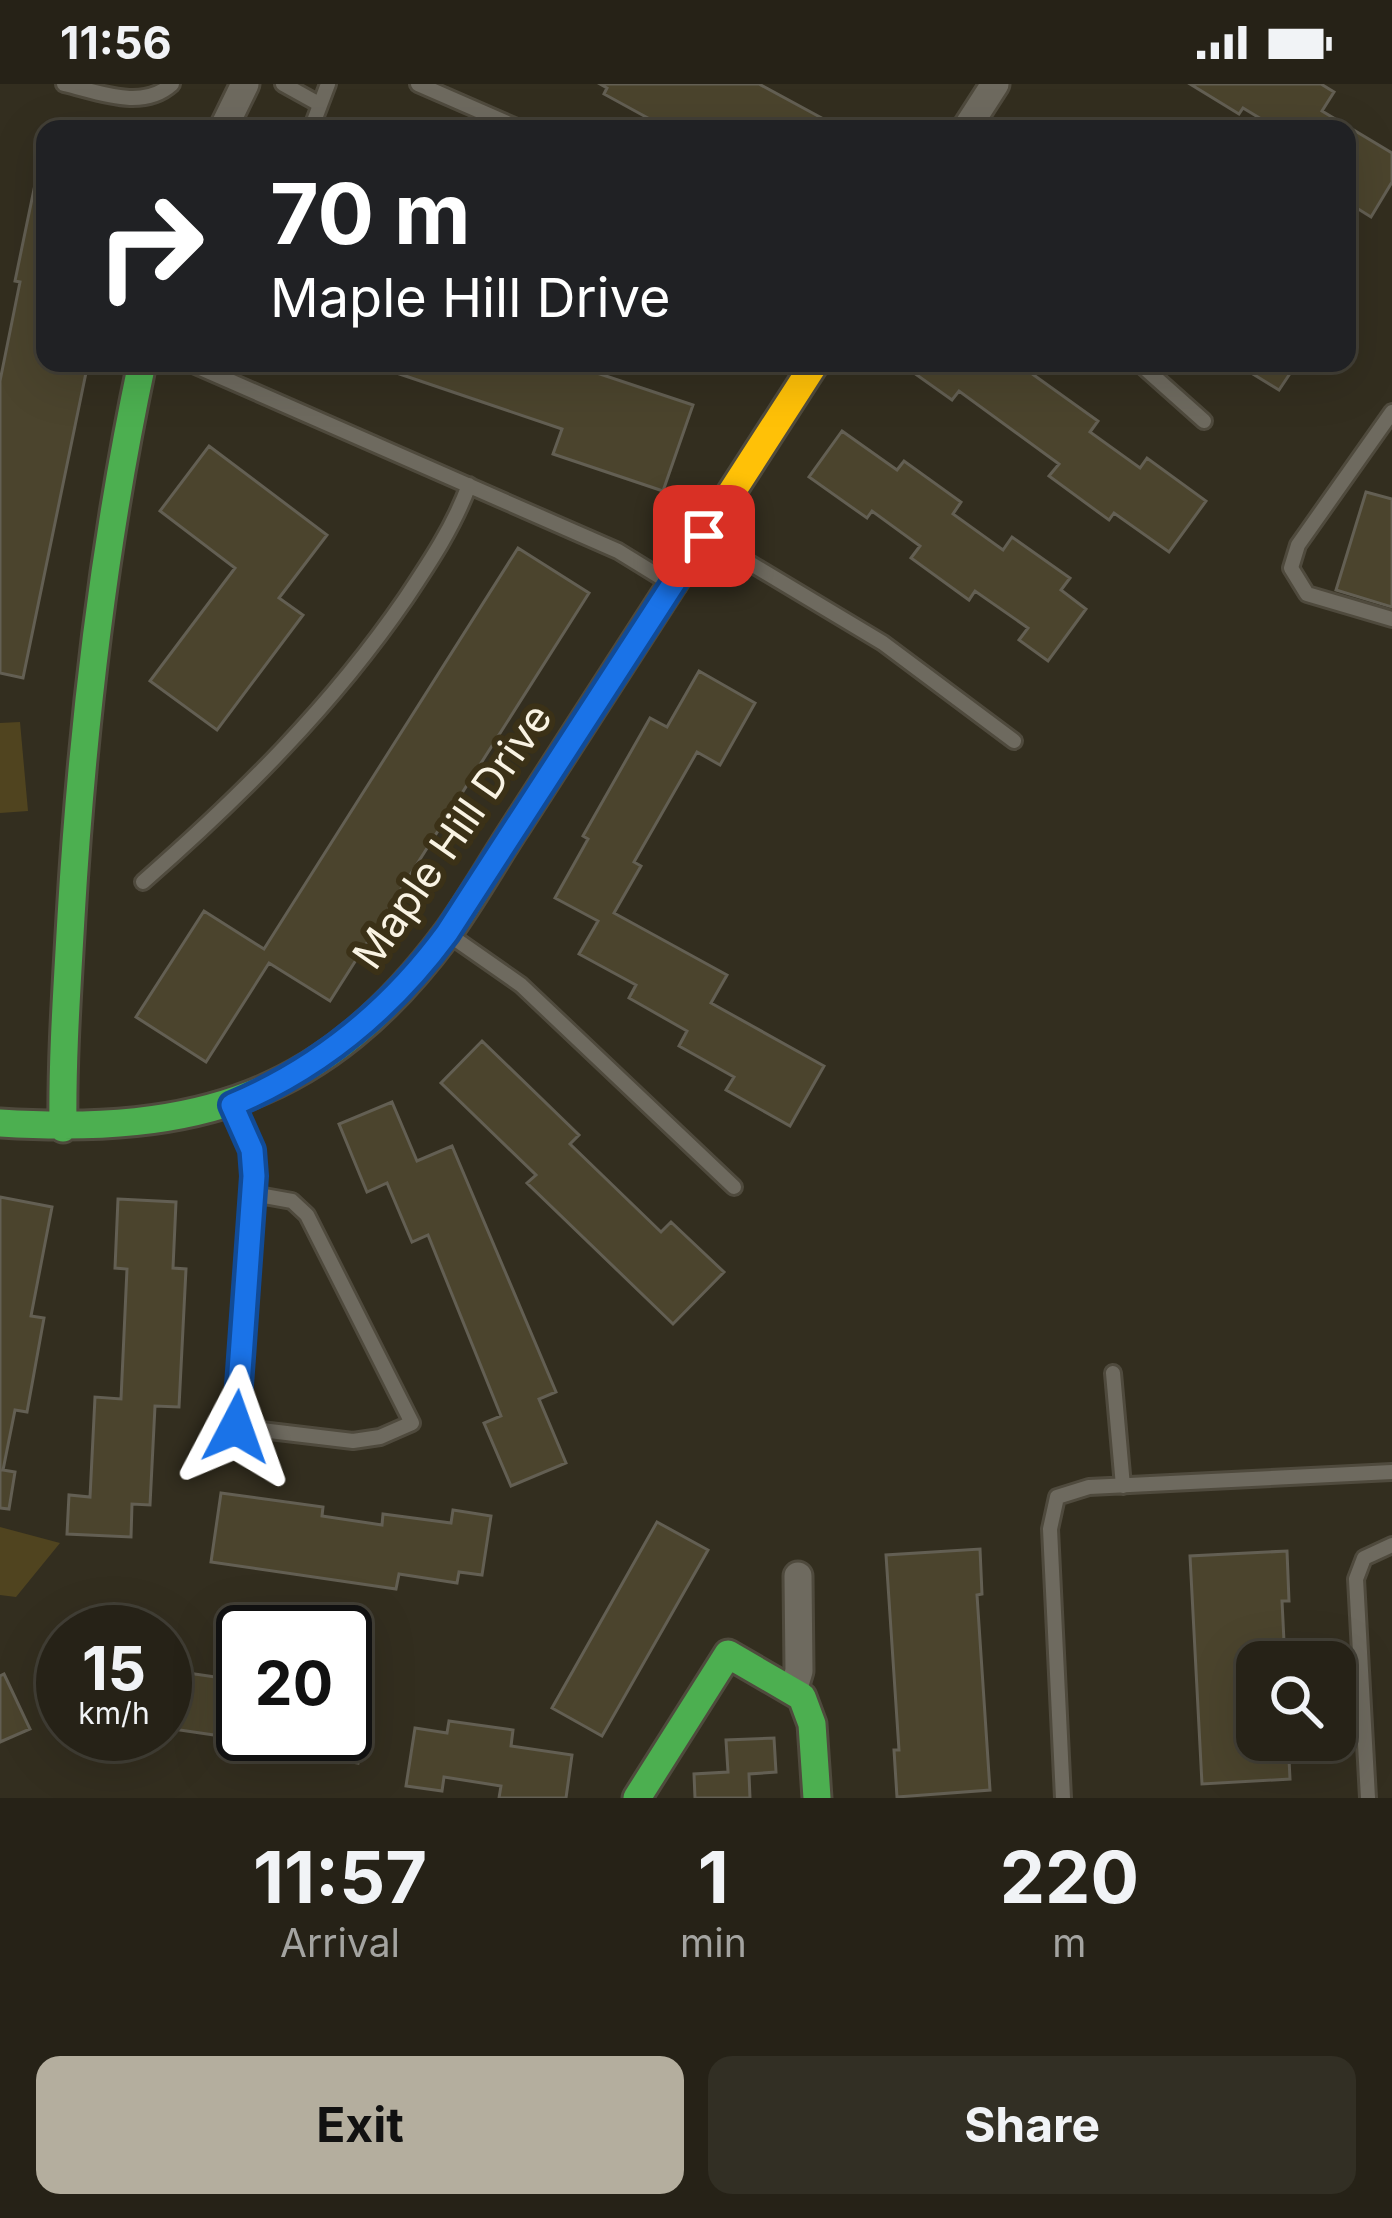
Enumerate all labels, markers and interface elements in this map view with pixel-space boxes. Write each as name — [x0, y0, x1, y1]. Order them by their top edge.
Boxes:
text: 11:56 — [60, 15, 172, 70]
text: 70 m — [270, 163, 471, 264]
icon: right — [72, 168, 228, 324]
text: Maple Hill Drive — [270, 265, 670, 330]
pin — [653, 485, 755, 587]
icon: arrive — [671, 503, 737, 569]
street label: Maple Hill Drive — [341, 694, 562, 978]
position arrow — [173, 1364, 299, 1490]
speed limit sign: 20 — [216, 1605, 372, 1761]
text: 15 — [82, 1632, 146, 1704]
map controls — [1236, 1641, 1356, 1761]
button: search — [1236, 1641, 1356, 1761]
text: km/h — [78, 1695, 150, 1731]
text: 11:57 — [253, 1833, 427, 1920]
text: 1 — [698, 1833, 729, 1920]
text: 220 — [1000, 1833, 1139, 1920]
text: Arrival — [280, 1919, 400, 1966]
text: min — [680, 1919, 747, 1966]
text: m — [1052, 1919, 1086, 1966]
button: Exit — [36, 2056, 684, 2194]
button: Share — [708, 2056, 1356, 2194]

